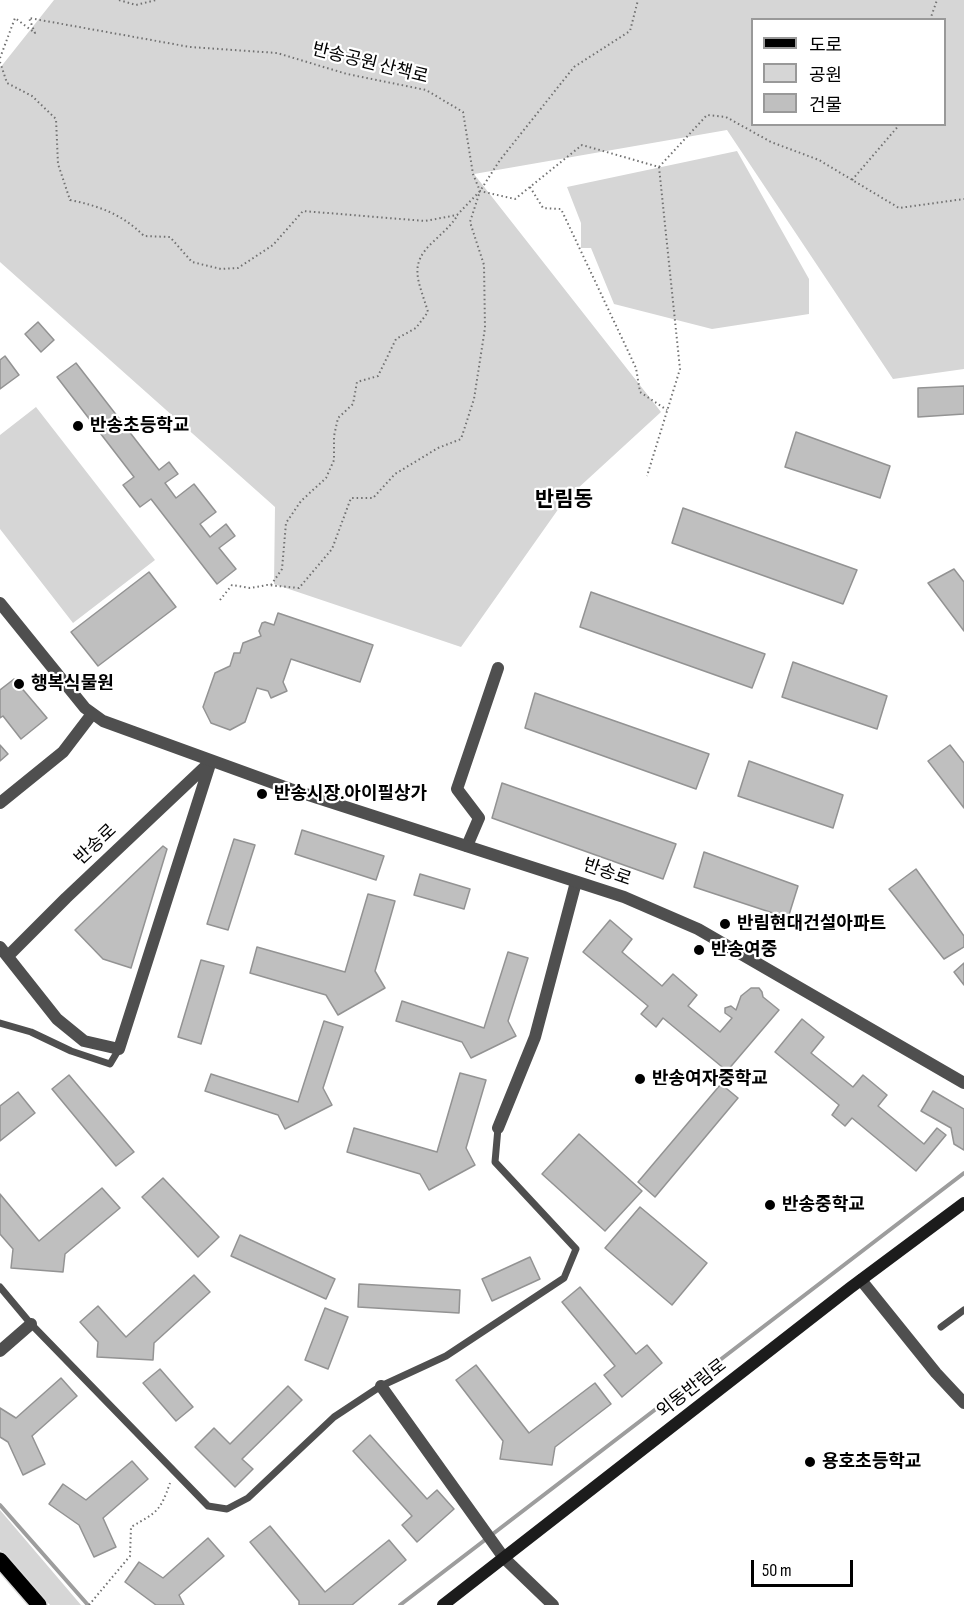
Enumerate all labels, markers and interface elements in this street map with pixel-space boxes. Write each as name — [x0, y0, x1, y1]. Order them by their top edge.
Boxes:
legend — [751, 18, 946, 126]
text: 도로 — [809, 35, 842, 56]
street label: 반송공원 산책로 — [310, 39, 430, 89]
text: 공원 — [809, 65, 842, 86]
text: 건물 — [809, 95, 842, 116]
place label: 반송초등학교 — [90, 415, 189, 437]
marker: 반송초등학교 — [71, 419, 85, 433]
district label: 반림동 — [535, 488, 593, 514]
place label: 행복식물원 — [31, 673, 114, 695]
marker: 행복식물원 — [12, 677, 26, 691]
place label: 반송시장.아이필상가 — [274, 783, 427, 805]
marker: 반송시장.아이필상가 — [255, 787, 269, 801]
street label: 반송로 — [70, 820, 122, 870]
street label: 반송로 — [580, 855, 634, 891]
place label: 반림현대건설아파트 — [737, 913, 886, 935]
marker: 반림현대건설아파트 — [718, 917, 732, 931]
place label: 반송여중 — [711, 939, 777, 961]
marker: 반송여중 — [692, 943, 706, 957]
place label: 반송여자중학교 — [652, 1068, 768, 1090]
marker: 반송여자중학교 — [633, 1072, 647, 1086]
place label: 반송중학교 — [782, 1194, 865, 1216]
marker: 반송중학교 — [763, 1198, 777, 1212]
street label: 외동반림로 — [653, 1355, 731, 1423]
place label: 용호초등학교 — [822, 1451, 921, 1473]
marker: 용호초등학교 — [803, 1455, 817, 1469]
scale bar — [754, 1548, 856, 1586]
text: 50 m — [762, 1560, 792, 1581]

